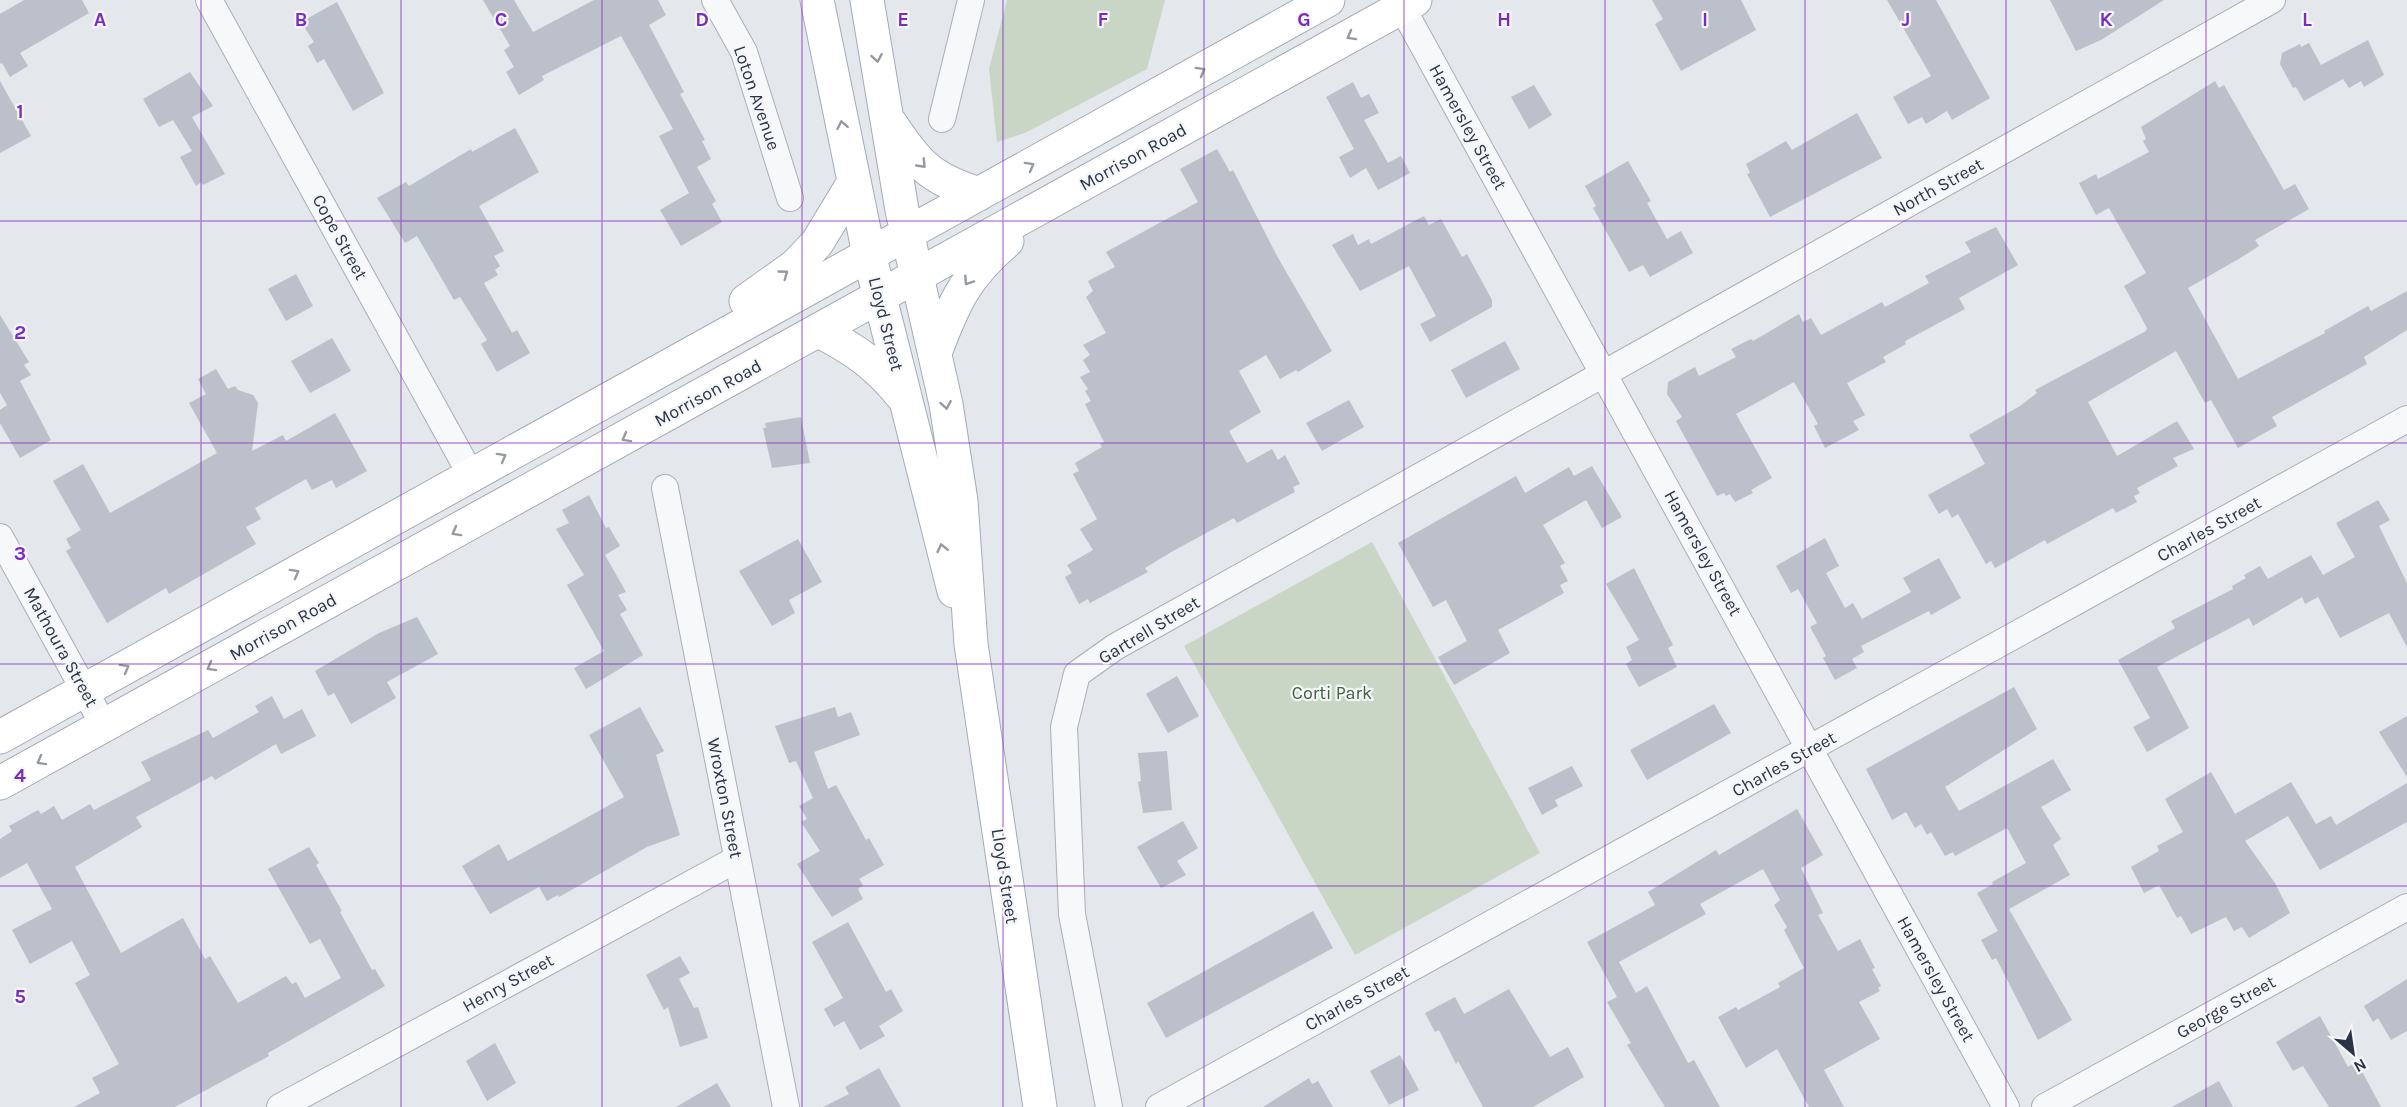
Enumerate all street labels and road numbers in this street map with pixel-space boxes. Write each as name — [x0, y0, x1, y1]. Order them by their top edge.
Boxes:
street label: Loton Avenue — [729, 43, 785, 153]
street label: Hamersley Street — [1424, 60, 1512, 194]
street label: Morrison Road — [1075, 118, 1191, 196]
street label: North Street — [1889, 153, 1987, 221]
street label: Cope Street — [308, 190, 373, 284]
street label: Lloyd Street — [864, 275, 908, 373]
street label: Morrison Road — [650, 354, 766, 432]
street label: Hamersley Street — [1659, 486, 1747, 620]
street label: Charles Street — [2153, 491, 2265, 567]
street label: Mathoura Street — [19, 583, 103, 711]
street label: Morrison Road — [225, 588, 341, 666]
street label: Gartrell Street — [1094, 591, 1204, 669]
street label: Charles Street — [1728, 726, 1840, 802]
street label: Wroxton Street — [703, 736, 748, 860]
street label: Lloyd Street — [987, 827, 1023, 925]
street label: Hamersley Street — [1892, 912, 1980, 1046]
street label: Henry Street — [459, 949, 558, 1017]
street label: Charles Street — [1301, 960, 1413, 1036]
street label: George Street — [2173, 971, 2280, 1043]

